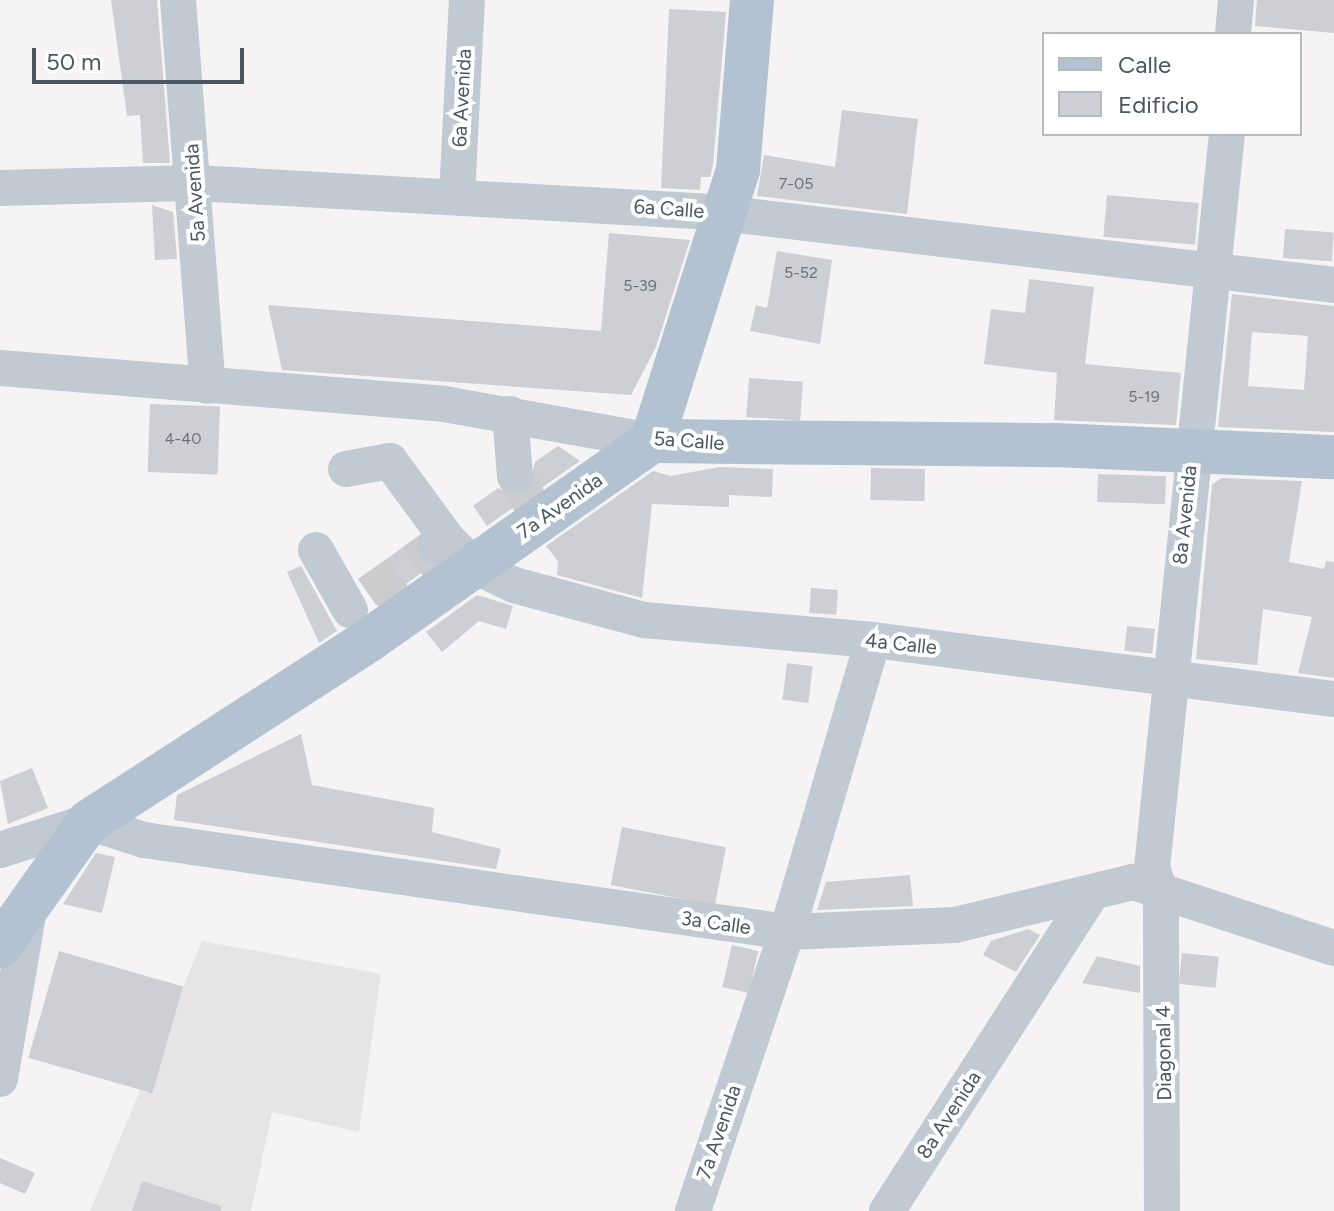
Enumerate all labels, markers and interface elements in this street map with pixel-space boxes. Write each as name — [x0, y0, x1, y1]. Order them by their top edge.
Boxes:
scale bar — [36, 32, 248, 82]
legend — [1042, 32, 1302, 136]
text: 50 m — [46, 47, 102, 76]
street label: 6a Avenida — [447, 48, 477, 148]
text: Calle — [1118, 50, 1171, 79]
text: Edificio — [1118, 90, 1199, 119]
street label: 5a Avenida — [180, 143, 210, 243]
house number: 7-05 — [779, 174, 813, 194]
street label: 6a Calle — [633, 195, 705, 223]
house number: 5-52 — [784, 263, 818, 283]
house number: 5-39 — [623, 276, 657, 296]
house number: 5-19 — [1128, 387, 1160, 407]
street label: 5a Calle — [653, 427, 725, 455]
house number: 4-40 — [165, 429, 201, 449]
street label: 8a Avenida — [1168, 464, 1202, 566]
street label: 7a Avenida — [513, 468, 607, 544]
street label: 4a Calle — [864, 628, 938, 660]
street label: 3a Calle — [679, 906, 753, 940]
street label: Diagonal 4 — [1151, 1005, 1177, 1101]
street label: 8a Avenida — [912, 1067, 986, 1163]
street label: 7a Avenida — [692, 1082, 746, 1182]

